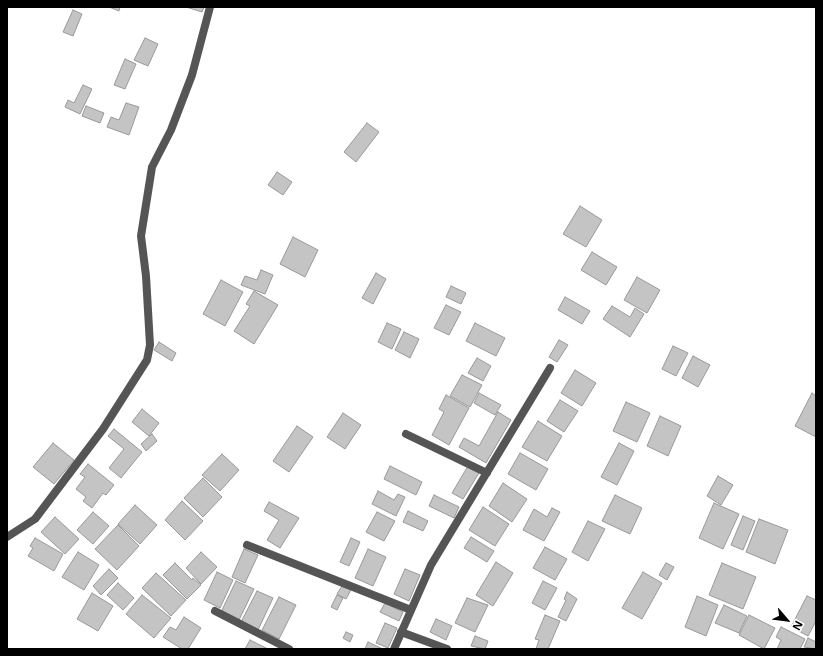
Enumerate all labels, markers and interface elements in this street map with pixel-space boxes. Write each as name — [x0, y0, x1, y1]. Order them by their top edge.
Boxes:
north arrow — [767, 600, 807, 640]
text: N — [789, 618, 807, 633]

